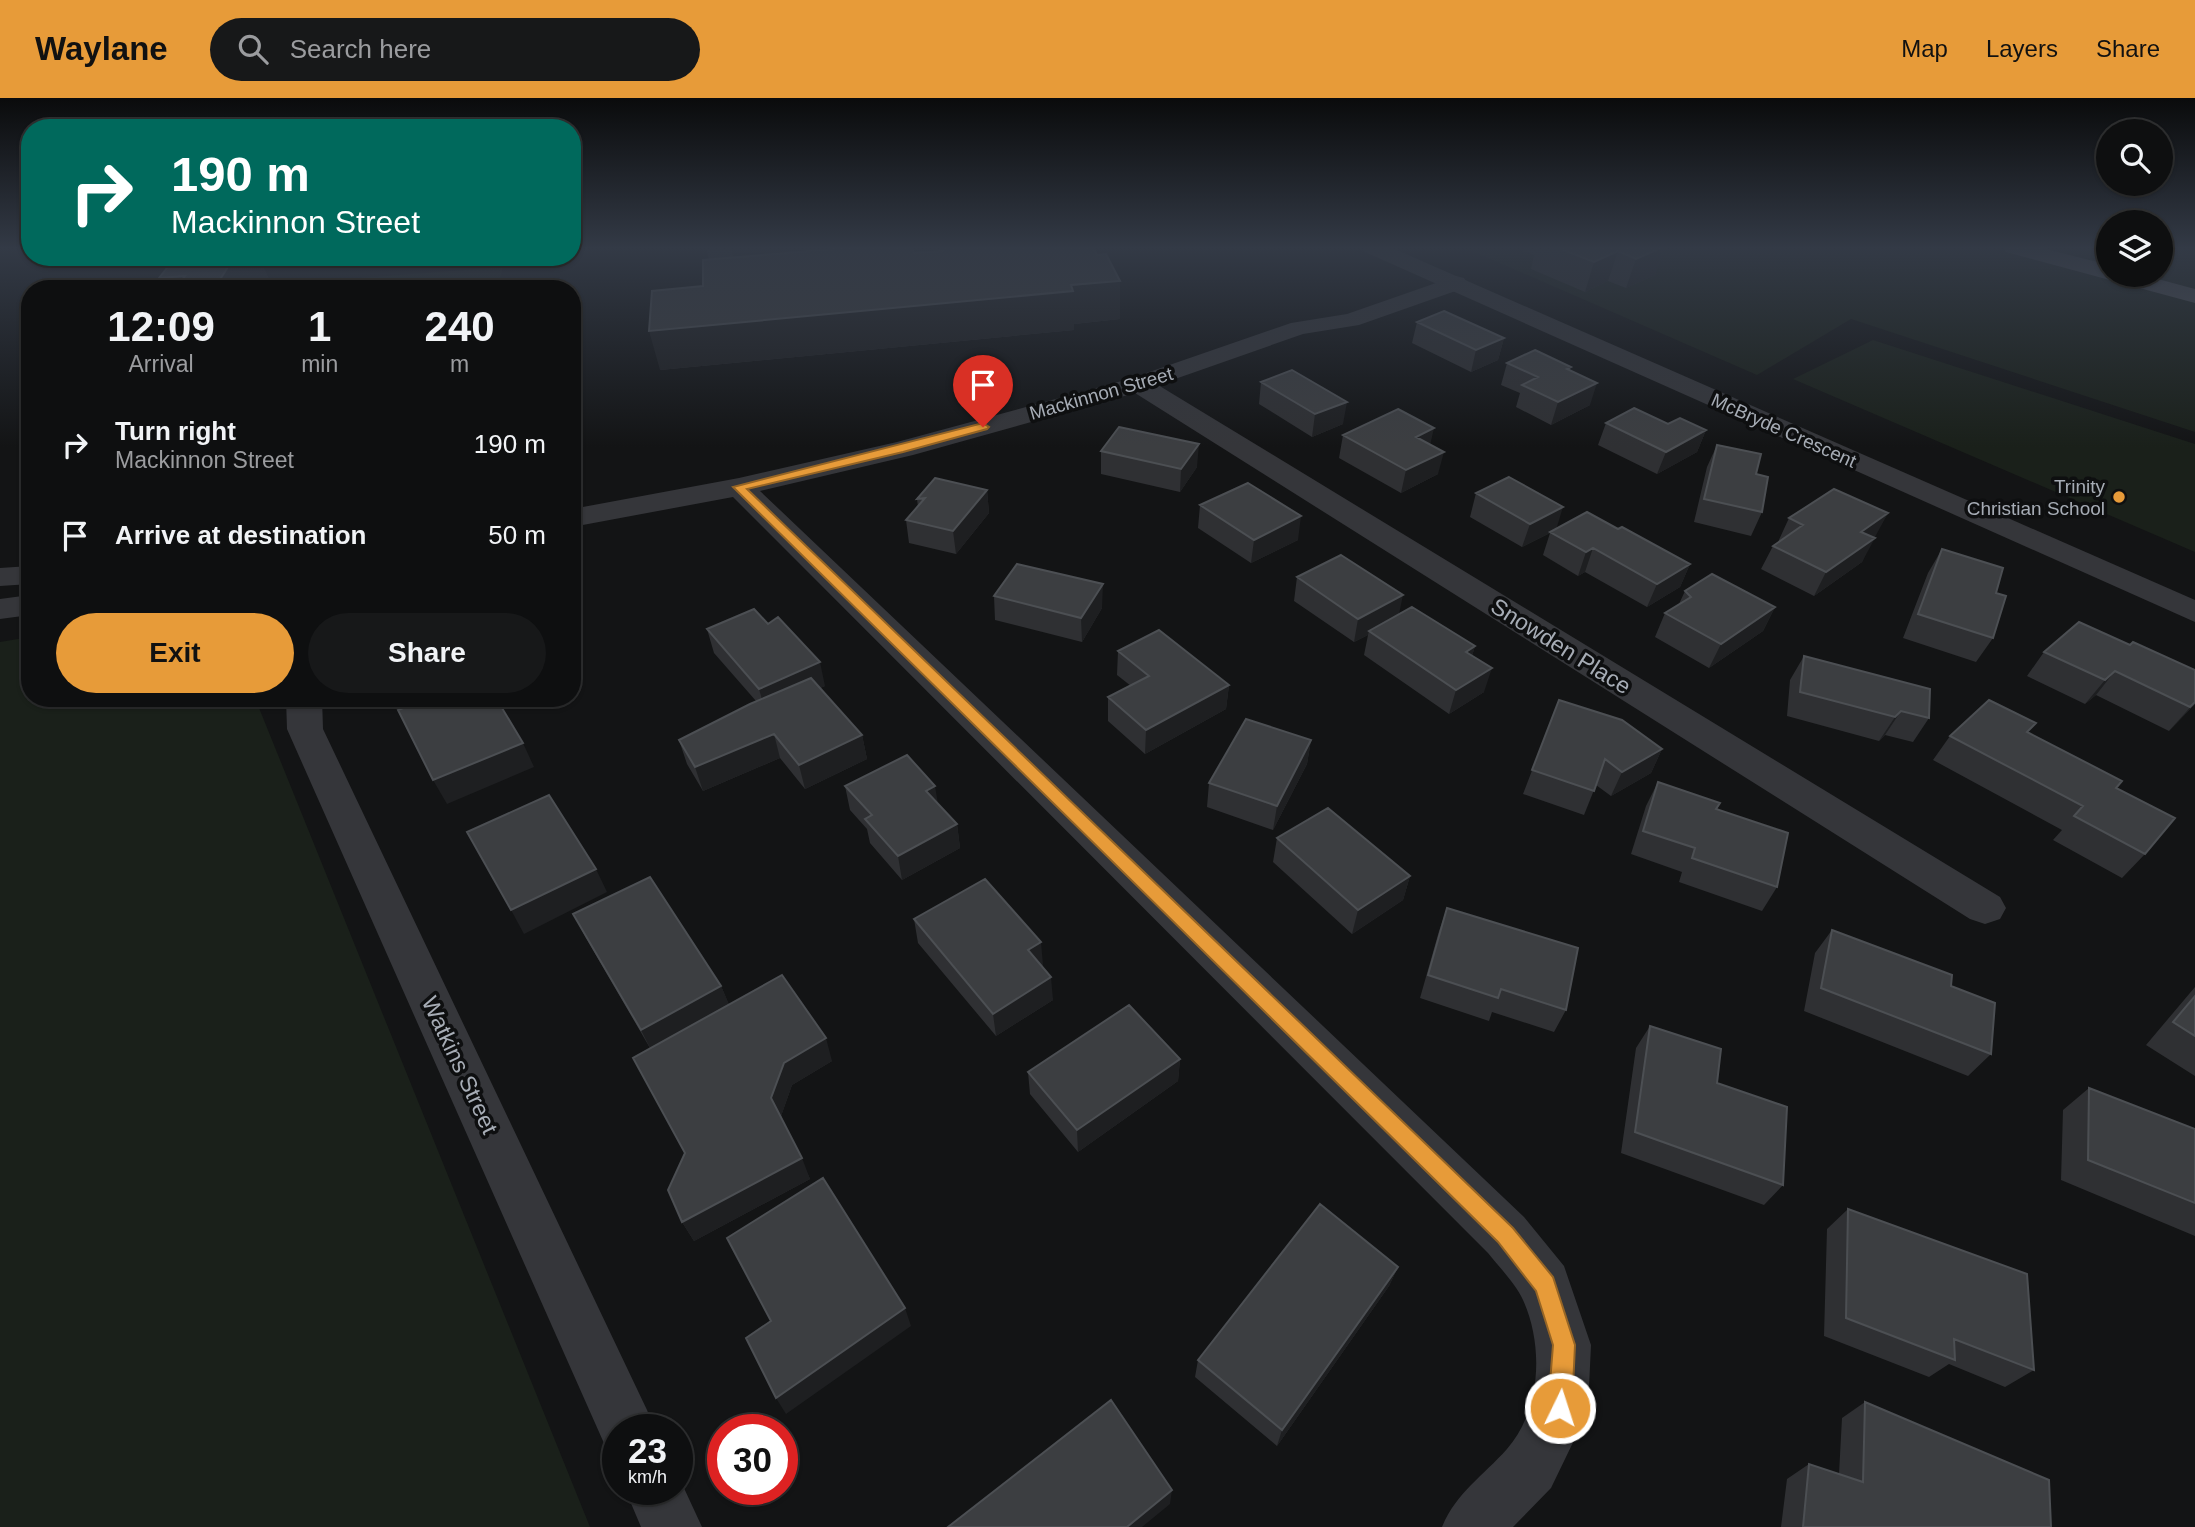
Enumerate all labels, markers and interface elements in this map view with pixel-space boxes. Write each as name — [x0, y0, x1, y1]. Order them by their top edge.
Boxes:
search box — [210, 18, 700, 81]
text: Waylane — [35, 30, 168, 67]
icon: search — [234, 30, 272, 68]
text: Search here — [290, 34, 431, 64]
text: Map — [1901, 35, 1948, 62]
text: Layers — [1986, 35, 2058, 62]
text: Share — [2096, 35, 2160, 62]
map controls — [2096, 119, 2173, 287]
button: search — [2096, 119, 2173, 196]
icon: right — [56, 147, 147, 238]
text: 190 m — [171, 147, 310, 201]
text: Mackinnon Street — [171, 204, 420, 240]
button: layers — [2096, 210, 2173, 287]
text: 12:09 — [107, 303, 215, 350]
text: 1 — [308, 303, 331, 350]
text: 240 — [425, 303, 495, 350]
text: Arrival — [128, 351, 194, 377]
text: min — [301, 351, 338, 377]
text: m — [450, 351, 469, 377]
pin — [953, 355, 1013, 427]
street label: Mackinnon Street — [1027, 363, 1176, 424]
icon: arrive — [964, 366, 1002, 404]
street label: McBryde Crescent — [1708, 389, 1860, 472]
text: Turn right — [115, 416, 236, 446]
icon: right — [56, 426, 94, 464]
text: 190 m — [474, 429, 546, 459]
text: Mackinnon Street — [115, 447, 294, 473]
place label: Trinity Christian School — [1967, 476, 2105, 519]
marker: Trinity Christian School — [2111, 489, 2127, 505]
icon: arrive — [56, 517, 94, 555]
text: Arrive at destination — [115, 520, 366, 550]
text: 50 m — [488, 520, 546, 550]
street label: Snowden Place — [1486, 593, 1636, 699]
button: Exit — [56, 613, 294, 693]
button: Share — [308, 613, 546, 693]
street label: Watkins Street — [417, 992, 503, 1138]
position arrow — [1523, 1371, 1597, 1445]
speed limit sign: 30 — [707, 1414, 798, 1505]
text: 23 — [628, 1431, 667, 1470]
text: km/h — [628, 1467, 667, 1487]

